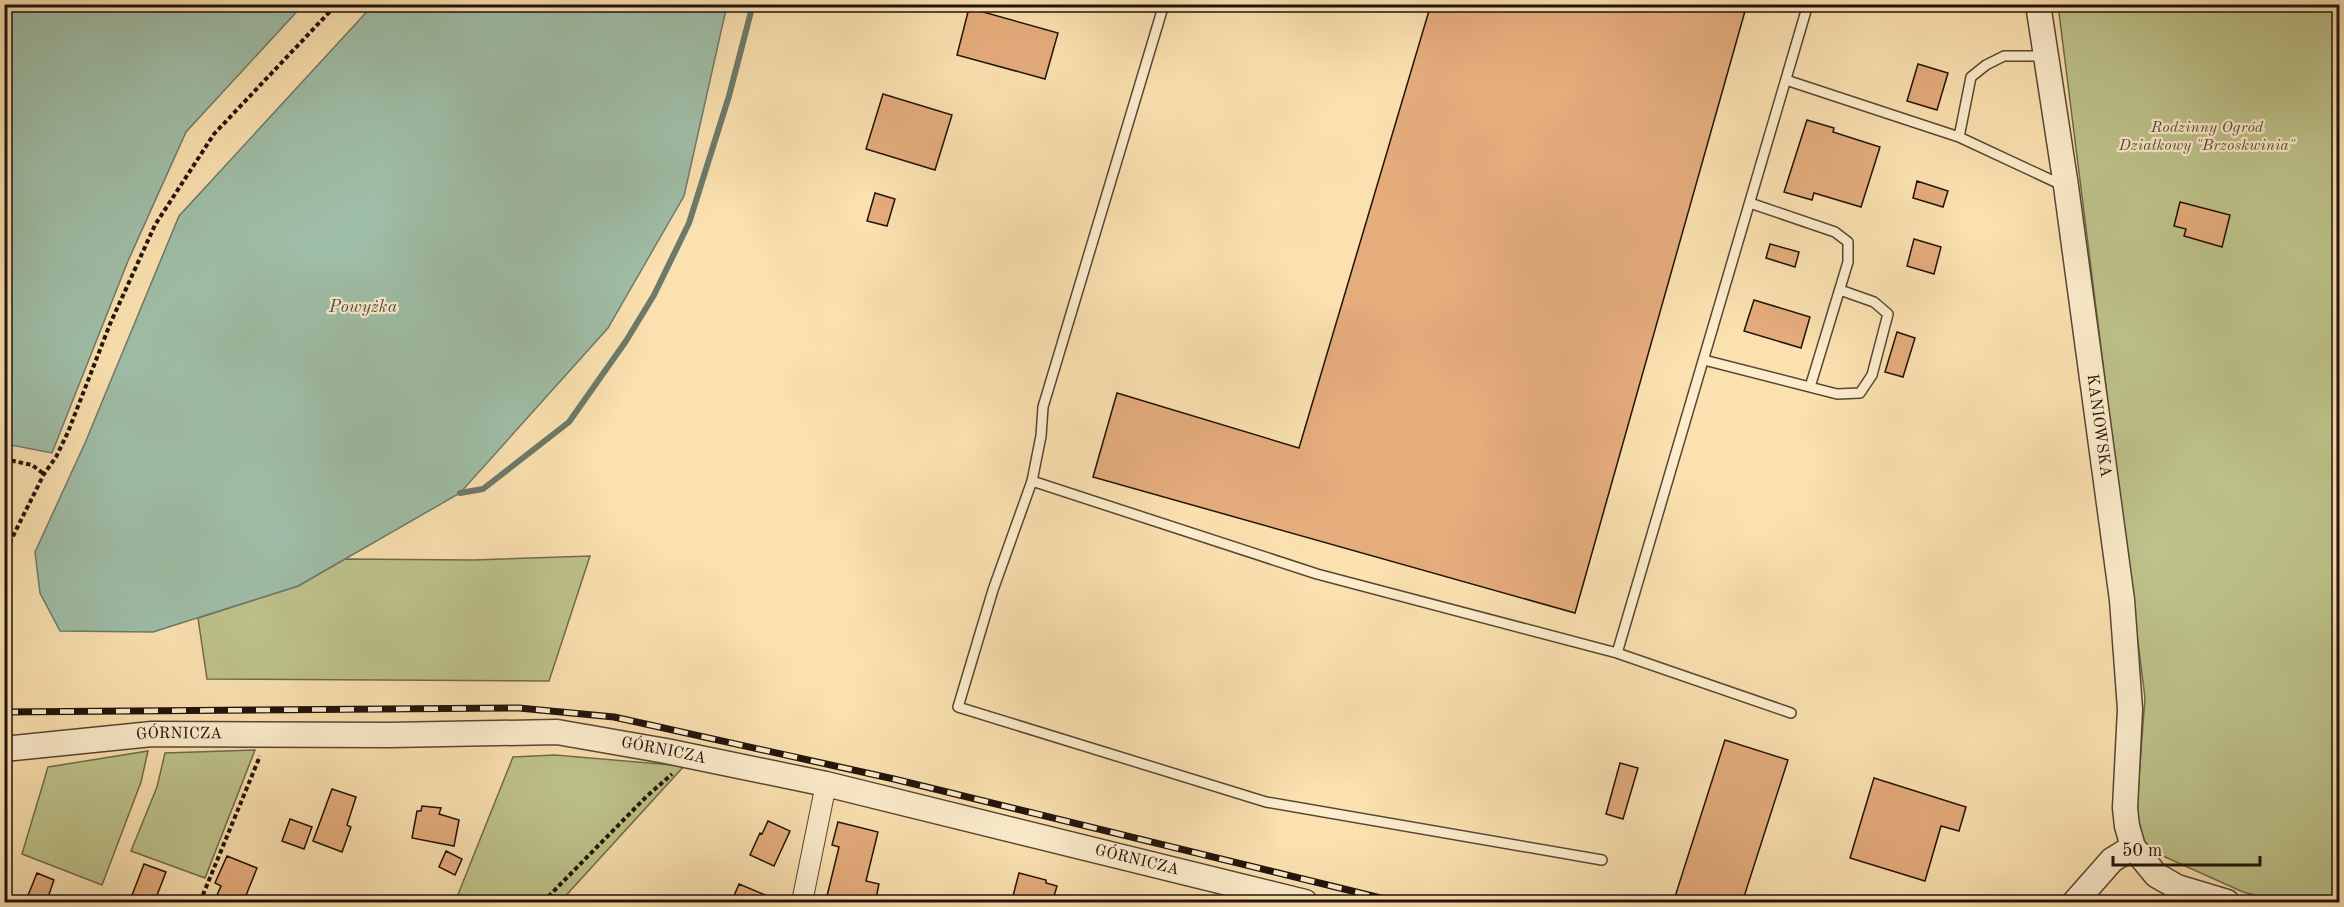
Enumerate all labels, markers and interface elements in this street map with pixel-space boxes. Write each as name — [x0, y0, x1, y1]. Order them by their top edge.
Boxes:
park label: Rodzinny Ogród Działkowy "Brzoskwinia" — [2118, 120, 2296, 154]
water label: Powyżka — [328, 298, 398, 316]
street label: KANIOWSKA — [2084, 373, 2113, 478]
street label: GÓRNICZA — [135, 721, 222, 744]
street label: GÓRNICZA — [620, 732, 707, 767]
scale bar — [2113, 829, 2260, 867]
street label: GÓRNICZA — [1093, 840, 1181, 879]
text: 50 m — [2122, 842, 2162, 860]

